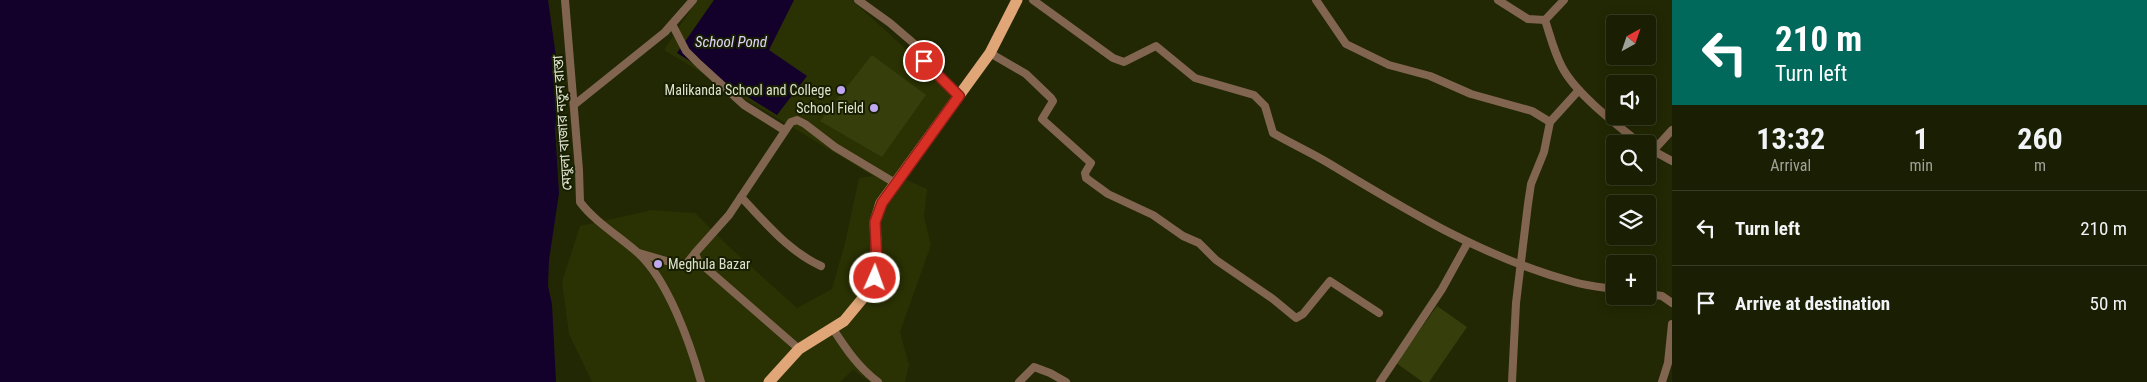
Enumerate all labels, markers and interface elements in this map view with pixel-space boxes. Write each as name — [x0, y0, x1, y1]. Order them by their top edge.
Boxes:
north arrow — [1606, 15, 1656, 65]
map controls — [1606, 15, 1656, 305]
text: 210 m — [1775, 19, 1862, 60]
icon: left — [1692, 20, 1757, 85]
water label: School Pond — [695, 33, 768, 51]
pin — [903, 40, 945, 82]
icon: arrive — [910, 47, 938, 75]
street label: মেঘুলা বাজার নতুন রাস্তা — [549, 54, 576, 191]
text: Turn left — [1775, 61, 1847, 86]
button: sound — [1606, 75, 1656, 125]
place label: Malikanda School and College — [665, 82, 831, 98]
marker: Malikanda School and College — [835, 84, 847, 96]
place label: School Field — [796, 100, 864, 116]
marker: School Field — [868, 102, 880, 114]
text: 13:32 — [1756, 121, 1825, 156]
text: 1 — [1914, 121, 1929, 156]
text: 260 — [2017, 121, 2063, 156]
button: search — [1606, 135, 1656, 185]
text: Arrival — [1770, 156, 1811, 175]
text: min — [1909, 156, 1933, 175]
text: m — [2034, 156, 2046, 175]
button: layers — [1606, 195, 1656, 245]
icon: left — [1692, 214, 1720, 242]
text: Turn left — [1735, 217, 1800, 240]
text: 210 m — [2080, 217, 2127, 240]
position arrow — [848, 251, 900, 303]
button: + — [1606, 255, 1656, 305]
place label: Meghula Bazar — [668, 256, 750, 272]
marker: Meghula Bazar — [652, 258, 664, 270]
icon: arrive — [1692, 289, 1720, 317]
text: Arrive at destination — [1735, 292, 1890, 315]
text: 50 m — [2090, 292, 2127, 315]

